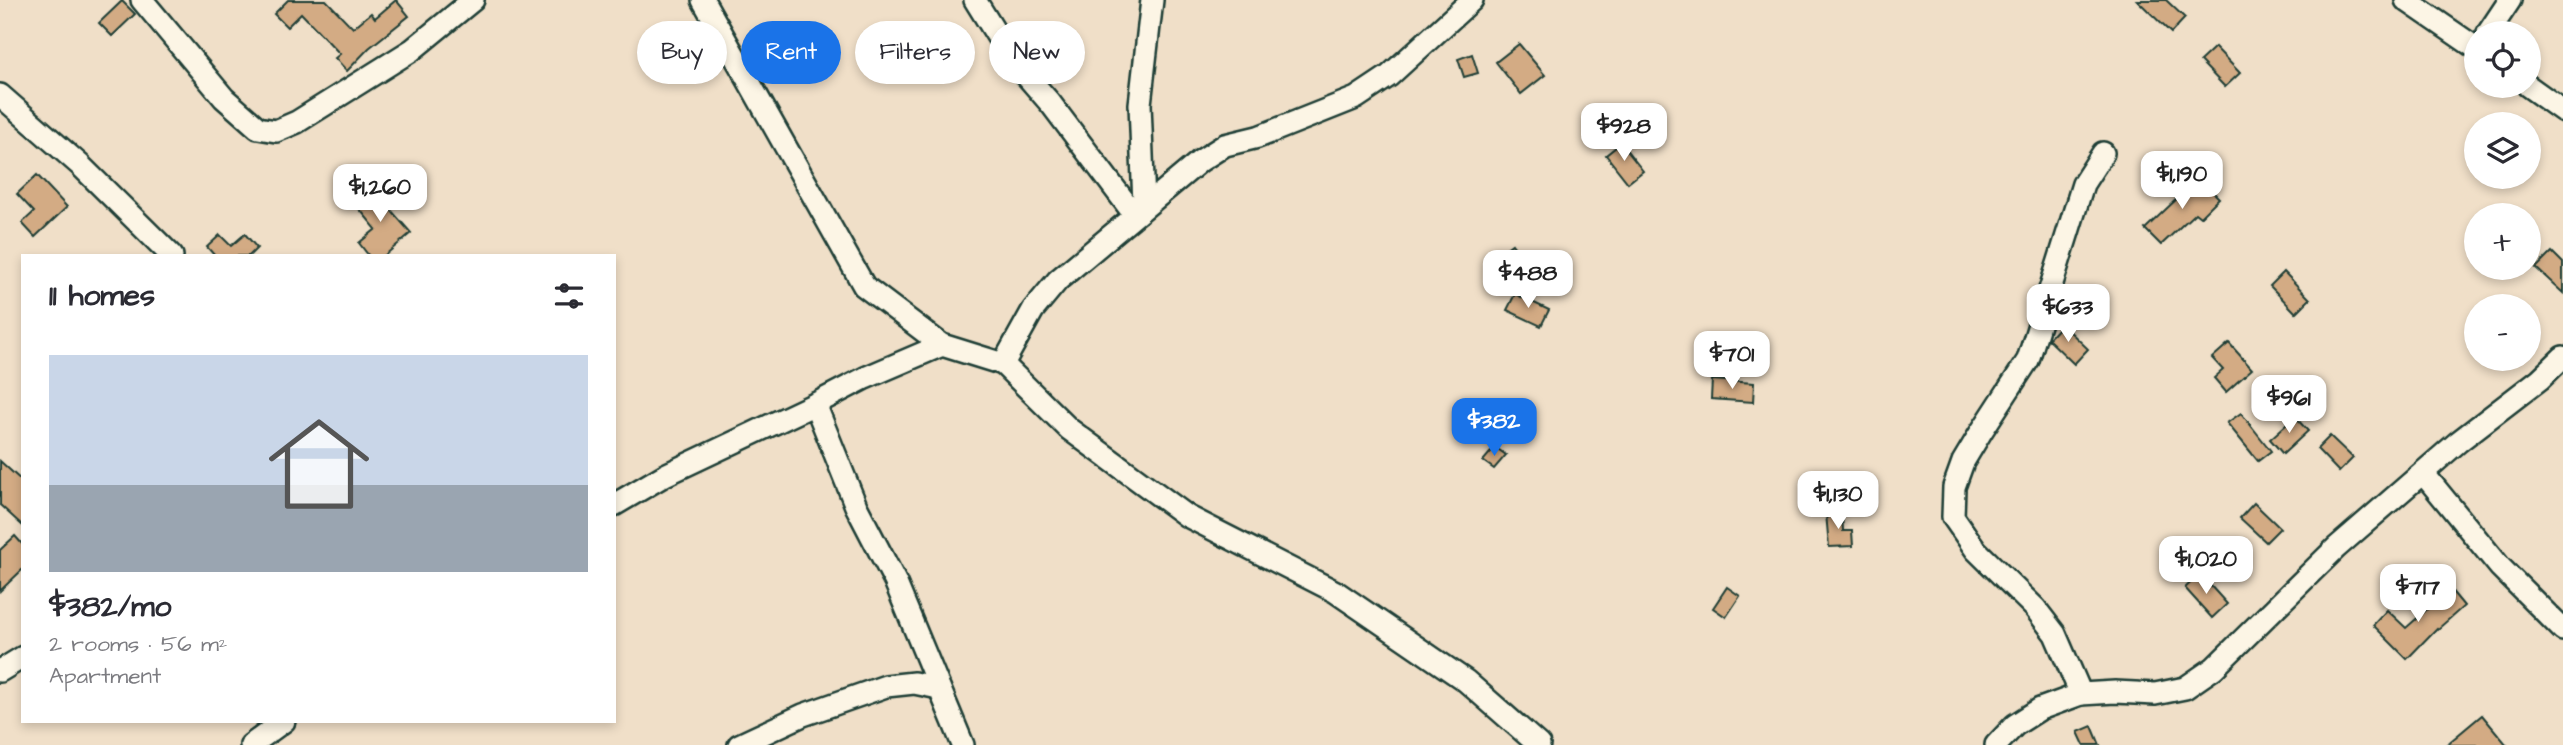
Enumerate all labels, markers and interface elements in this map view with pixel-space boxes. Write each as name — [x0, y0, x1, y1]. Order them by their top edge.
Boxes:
chip: Buy — [637, 21, 727, 84]
chip: Rent — [741, 21, 841, 84]
chip: Filters — [855, 21, 975, 84]
chip: New — [989, 21, 1085, 84]
map controls — [2464, 21, 2541, 371]
button: locate — [2464, 21, 2541, 98]
pin: $928 — [1583, 104, 1665, 163]
text: $928 — [1597, 110, 1651, 142]
button: layers — [2464, 112, 2541, 189]
pin: $1,190 — [2125, 152, 2239, 211]
text: $1,190 — [2157, 158, 2207, 190]
pin: $1,260 — [323, 164, 437, 224]
text: $1,260 — [349, 171, 411, 203]
button: + — [2464, 203, 2541, 280]
pin: $488 — [1487, 250, 1569, 310]
text: $488 — [1499, 257, 1557, 289]
text: 11 homes — [49, 275, 155, 317]
icon: filters — [550, 277, 588, 315]
pin: $633 — [2027, 284, 2109, 344]
text: $633 — [2043, 291, 2093, 323]
button: − — [2464, 294, 2541, 371]
pin: $701 — [1691, 332, 1773, 391]
text: $701 — [1710, 338, 1754, 370]
pin: $961 — [2248, 376, 2330, 435]
text: $961 — [2267, 382, 2311, 414]
pin: $382 — [1453, 398, 1535, 458]
icon: home — [256, 401, 382, 527]
text: $382 — [1468, 405, 1520, 437]
pin: $1,130 — [1781, 472, 1895, 531]
text: $1,130 — [1814, 478, 1863, 510]
pin: $1,020 — [2149, 536, 2263, 596]
text: $1,020 — [2175, 543, 2237, 575]
pin: $717 — [2377, 564, 2459, 624]
text: $717 — [2396, 571, 2440, 603]
text: $382/mo — [49, 586, 171, 628]
text: 2 rooms · 56 m² — [49, 628, 227, 660]
text: Apartment — [49, 660, 161, 692]

